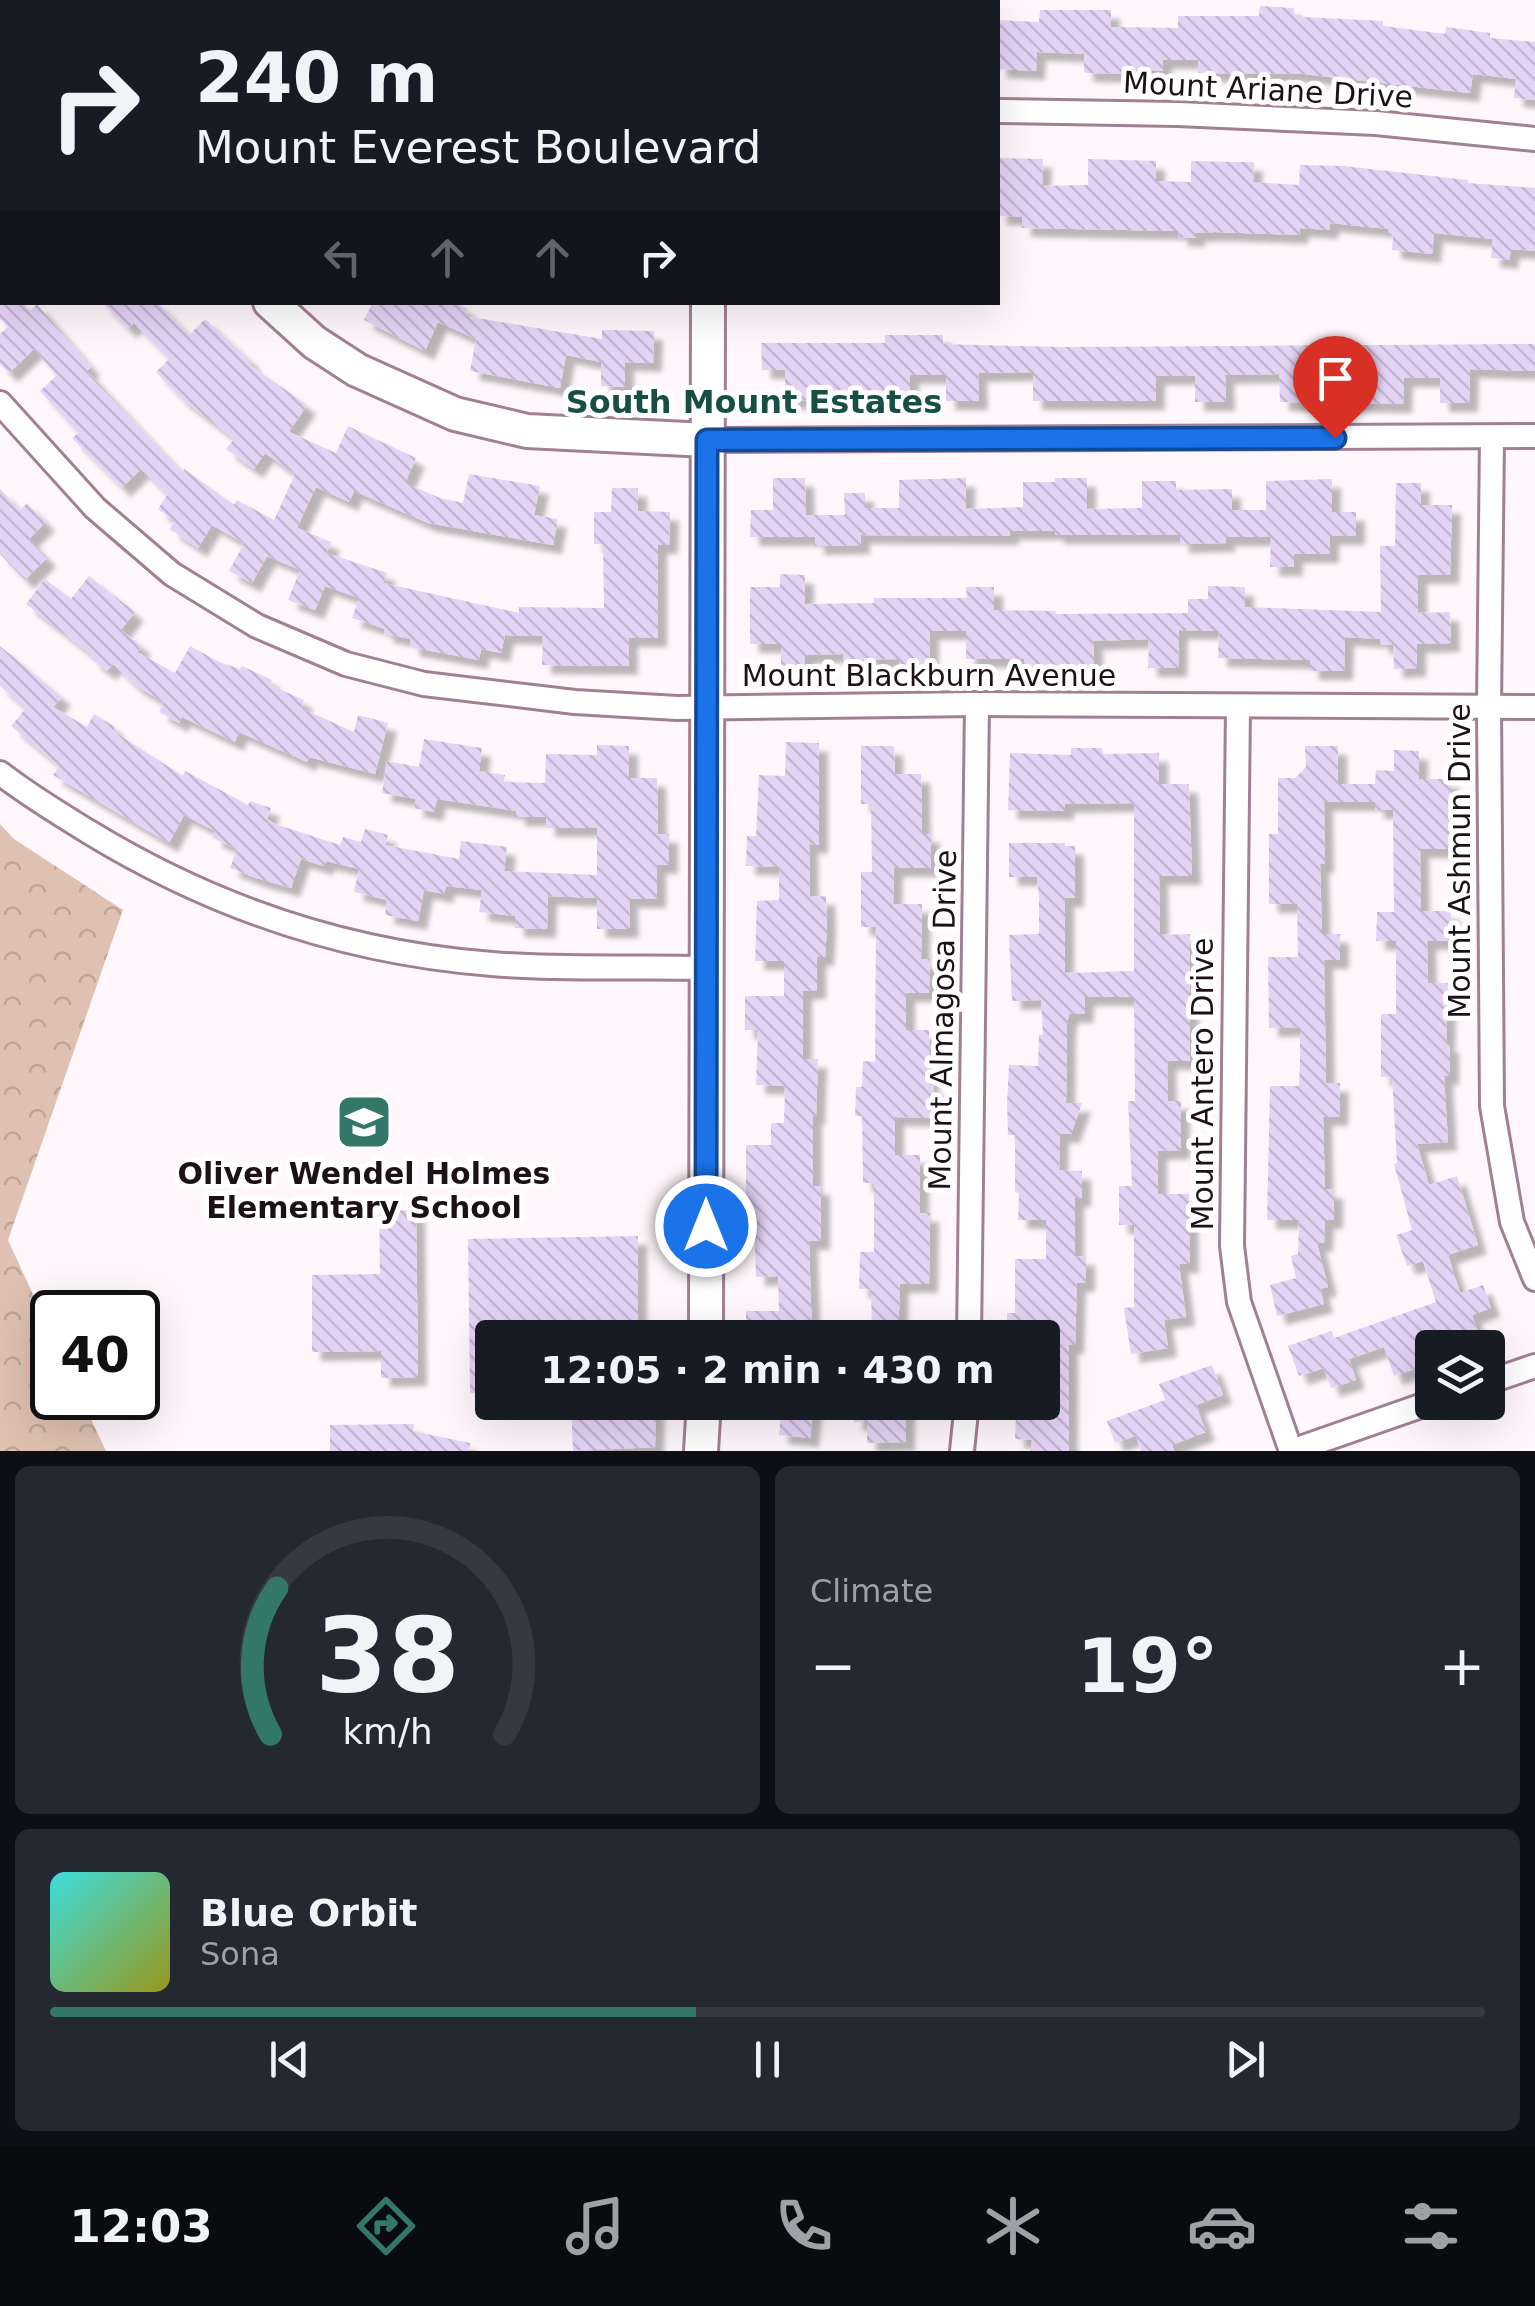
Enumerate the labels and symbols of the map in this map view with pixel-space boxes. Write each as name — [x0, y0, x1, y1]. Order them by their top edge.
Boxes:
street label: Mount Ariane Drive — [1122, 64, 1414, 115]
pin — [1293, 336, 1378, 439]
district label: South Mount Estates — [566, 383, 942, 421]
street label: Mount Blackburn Avenue — [742, 658, 1116, 693]
street label: Mount Ashmun Drive — [1442, 703, 1477, 1019]
street label: Mount Almagosa Drive — [922, 849, 963, 1191]
street label: Mount Antero Drive — [1185, 938, 1220, 1230]
school or university icon: Oliver Wendel Holmes Elementary School — [334, 1092, 394, 1152]
place label: Oliver Wendel Holmes Elementary School — [178, 1156, 550, 1225]
position arrow — [654, 1174, 758, 1278]
speed limit sign: 40 — [30, 1290, 160, 1420]

